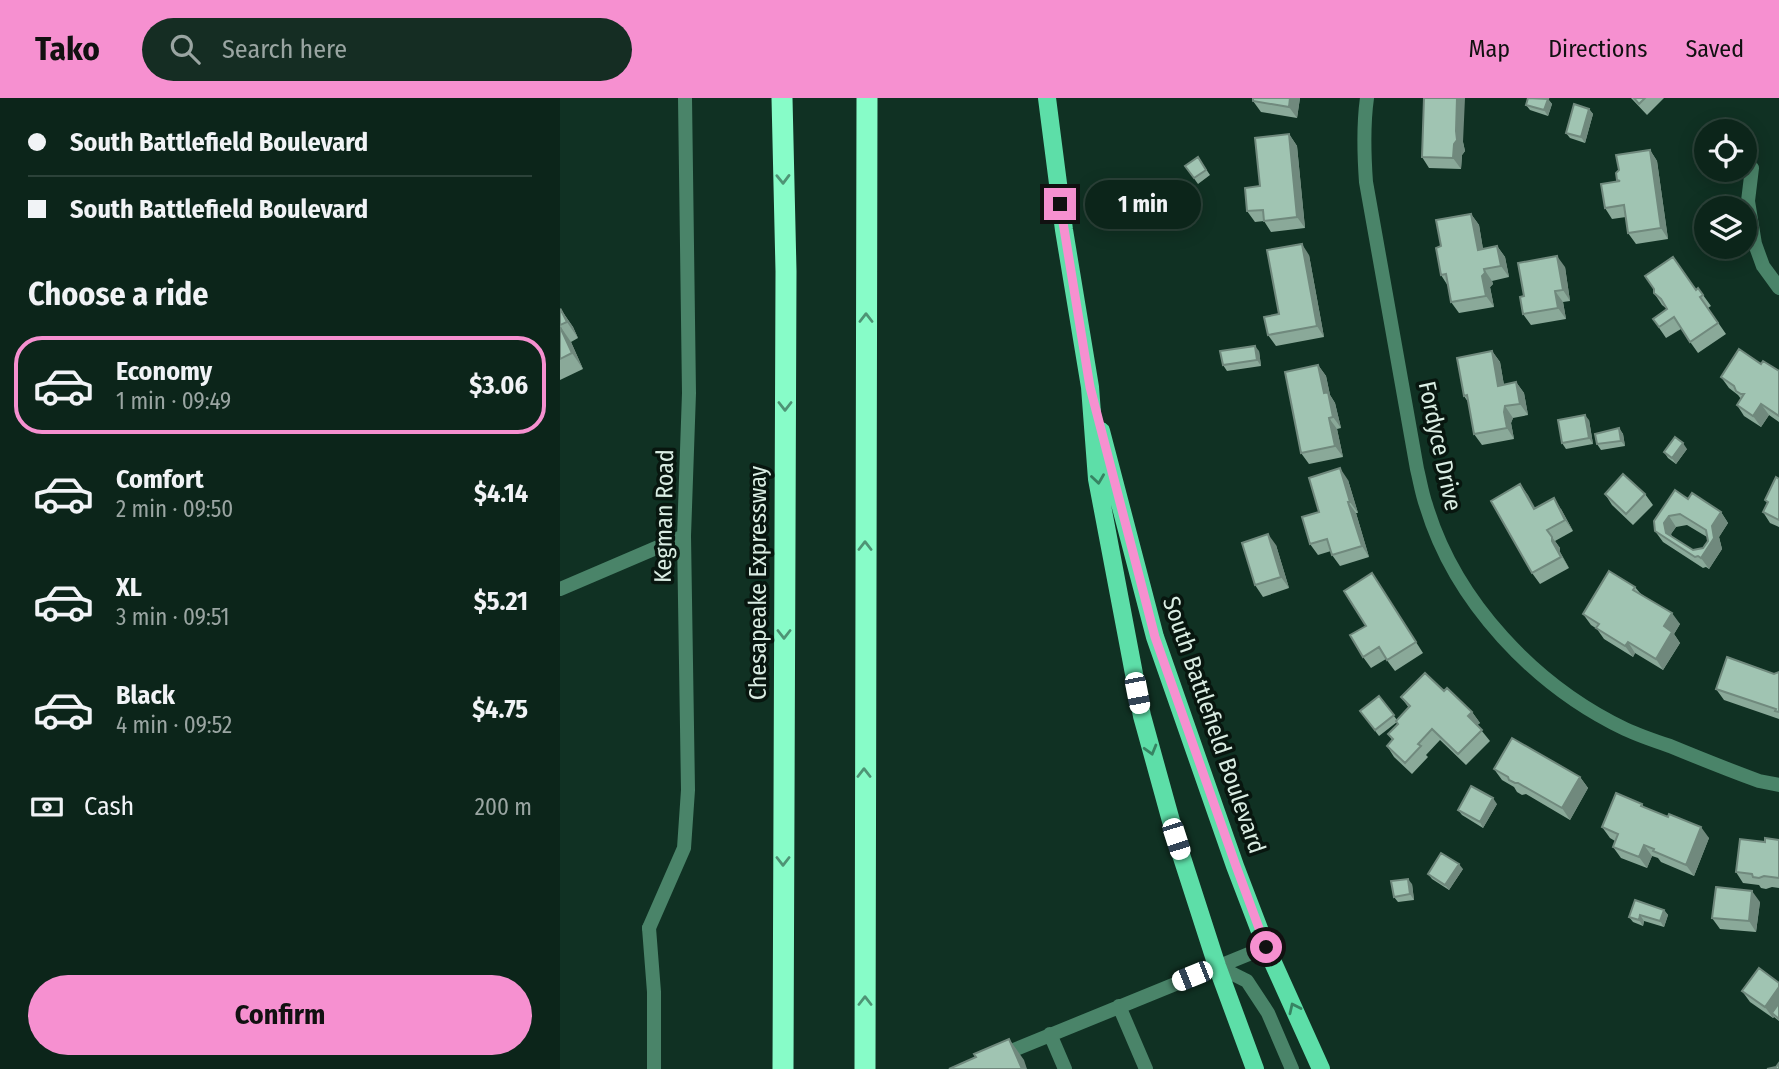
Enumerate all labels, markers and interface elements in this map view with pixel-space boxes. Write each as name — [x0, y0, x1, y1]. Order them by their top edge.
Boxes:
search box — [142, 18, 632, 81]
text: Tako — [35, 29, 100, 69]
icon: search — [166, 30, 204, 68]
text: Search here — [222, 34, 347, 65]
text: Map — [1469, 35, 1510, 63]
text: Directions — [1548, 35, 1647, 63]
text: Saved — [1685, 35, 1744, 63]
map controls — [1694, 119, 1757, 259]
button: locate — [1694, 119, 1757, 182]
text: South Battlefield Boulevard — [70, 127, 368, 158]
one-way arrow — [776, 173, 791, 184]
callout: 1 min — [1084, 180, 1200, 228]
route end — [1044, 188, 1076, 220]
text: 1 min — [1118, 190, 1168, 218]
text: South Battlefield Boulevard — [70, 194, 368, 225]
button: layers — [1694, 196, 1757, 259]
text: Choose a ride — [28, 275, 209, 313]
one-way arrow — [858, 313, 874, 323]
icon: car — [32, 354, 95, 417]
text: Economy — [116, 356, 212, 387]
text: $3.06 — [469, 370, 528, 401]
street label: Fordyce Drive — [1413, 379, 1467, 513]
text: 1 min · 09:49 — [116, 387, 231, 415]
one-way arrow — [777, 401, 793, 412]
street label: Kegman Road — [649, 449, 679, 583]
icon: car — [32, 462, 95, 525]
text: Comfort — [116, 464, 204, 495]
street label: Chesapeake Expressway — [744, 465, 772, 700]
one-way arrow — [1090, 473, 1105, 485]
text: $4.14 — [474, 478, 528, 509]
text: 2 min · 09:50 — [116, 495, 233, 523]
one-way arrow — [857, 540, 873, 551]
icon: car — [32, 570, 95, 633]
text: XL — [116, 572, 142, 603]
text: $5.21 — [474, 586, 528, 617]
street label: South Battlefield Boulevard — [1157, 593, 1271, 857]
text: 3 min · 09:51 — [116, 603, 229, 631]
one-way arrow — [776, 629, 792, 639]
car — [1123, 670, 1152, 716]
icon: car — [32, 678, 95, 741]
text: Black — [116, 680, 175, 711]
text: $4.75 — [472, 694, 528, 725]
text: 4 min · 09:52 — [116, 711, 232, 739]
one-way arrow — [1143, 744, 1157, 756]
one-way arrow — [856, 768, 872, 778]
icon: cash — [28, 788, 66, 826]
text: Cash — [84, 791, 134, 822]
text: 200 m — [475, 793, 532, 821]
car — [1160, 816, 1193, 862]
one-way arrow — [775, 856, 791, 867]
route start — [1250, 931, 1282, 963]
car — [1169, 958, 1216, 994]
button: Confirm — [28, 975, 532, 1055]
one-way arrow — [857, 995, 873, 1006]
one-way arrow — [1288, 1002, 1302, 1015]

